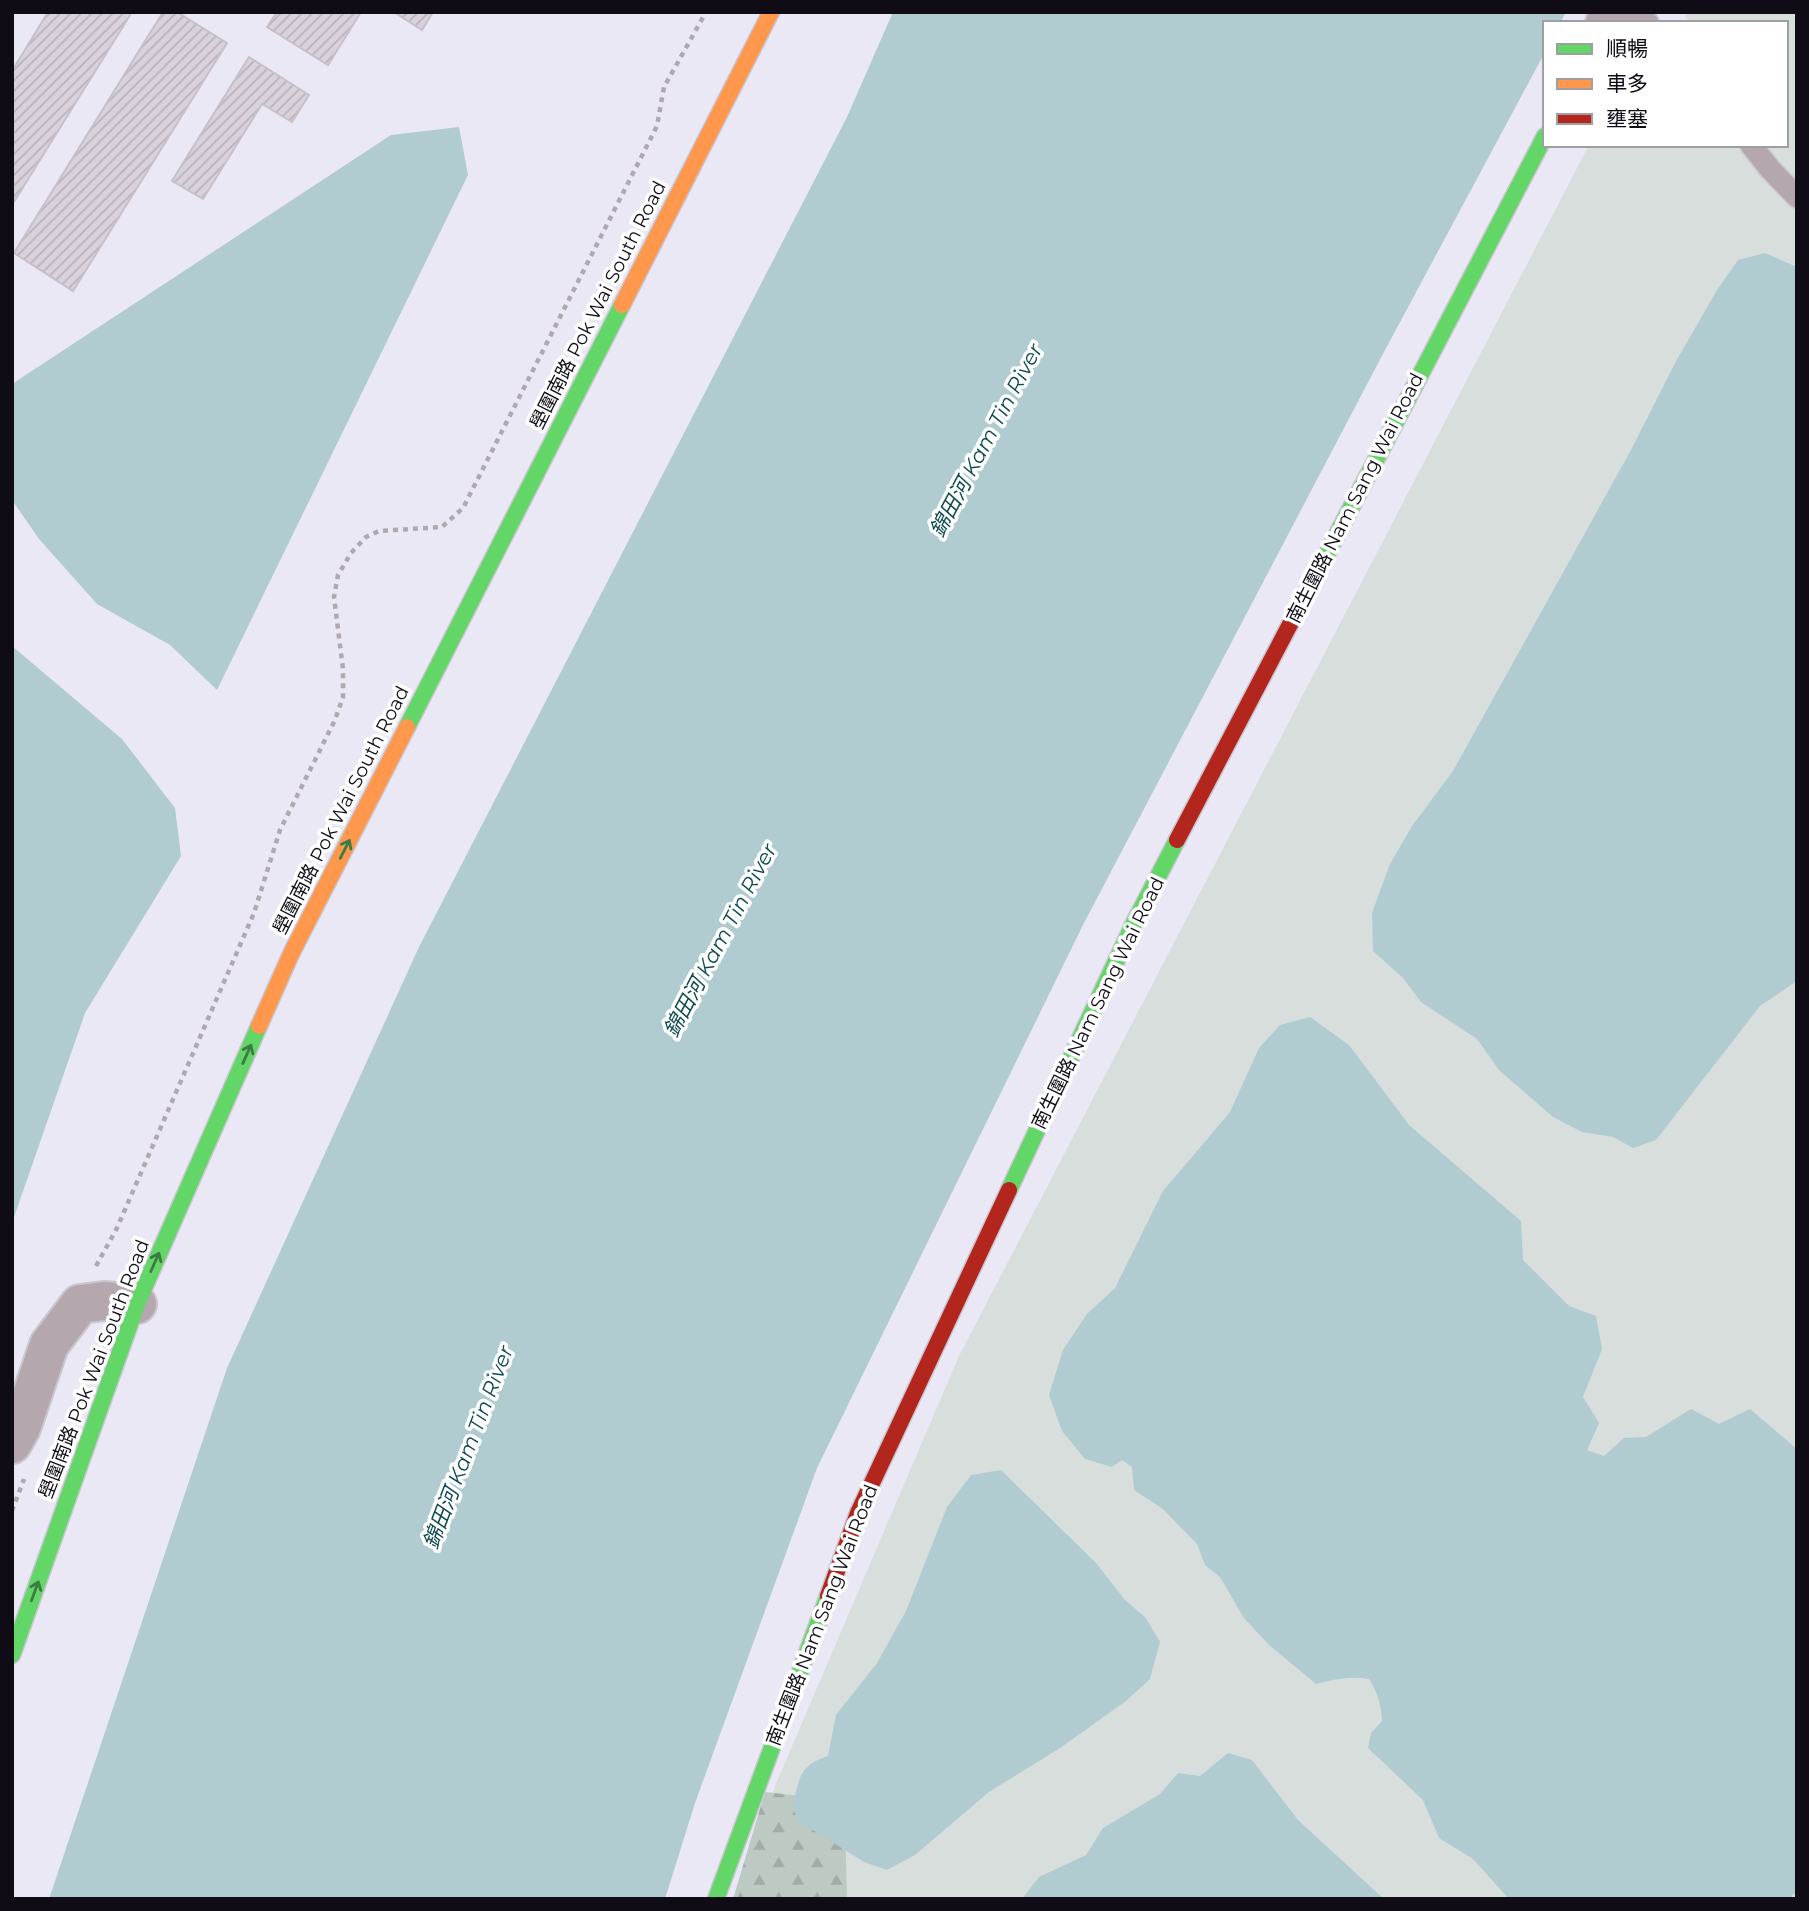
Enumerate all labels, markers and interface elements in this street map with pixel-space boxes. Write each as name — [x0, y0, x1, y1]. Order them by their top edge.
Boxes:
legend — [1543, 21, 1788, 147]
text: 順暢 — [1606, 36, 1648, 61]
text: 車多 — [1606, 71, 1648, 96]
text: 壅塞 — [1606, 106, 1648, 131]
street label: 壆圍南路 Pok Wai South Road — [525, 177, 671, 433]
water label: 錦田河 Kam Tin River — [924, 339, 1048, 541]
street label: 南生圍路 Nam Sang Wai Road — [1282, 369, 1428, 627]
street label: 壆圍南路 Pok Wai South Road — [268, 682, 414, 938]
one-way arrow — [338, 839, 352, 860]
water label: 錦田河 Kam Tin River — [658, 839, 782, 1041]
street label: 南生圍路 Nam Sang Wai Road — [1027, 873, 1169, 1133]
one-way arrow — [241, 1044, 254, 1065]
street label: 壆圍南路 Pok Wai South Road — [34, 1236, 154, 1502]
one-way arrow — [149, 1252, 162, 1273]
water label: 錦田河 Kam Tin River — [418, 1341, 518, 1552]
street label: 南生圍路 Nam Sang Wai Road — [762, 1481, 882, 1749]
one-way arrow — [30, 1580, 42, 1602]

